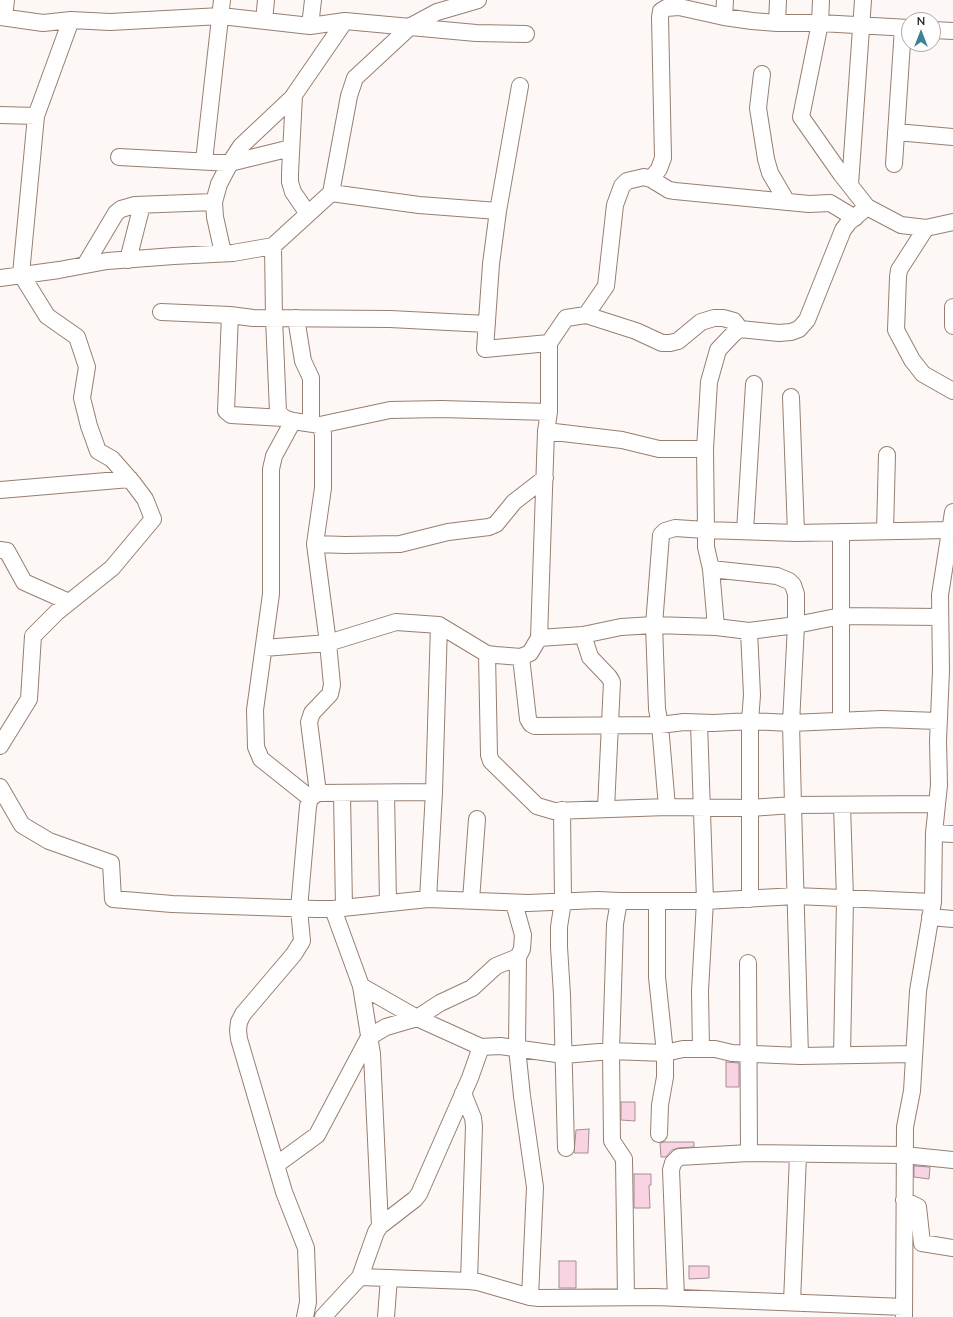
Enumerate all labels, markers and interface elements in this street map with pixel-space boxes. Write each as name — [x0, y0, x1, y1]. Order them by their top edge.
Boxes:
north arrow — [901, 12, 941, 52]
text: N — [917, 14, 925, 27]

